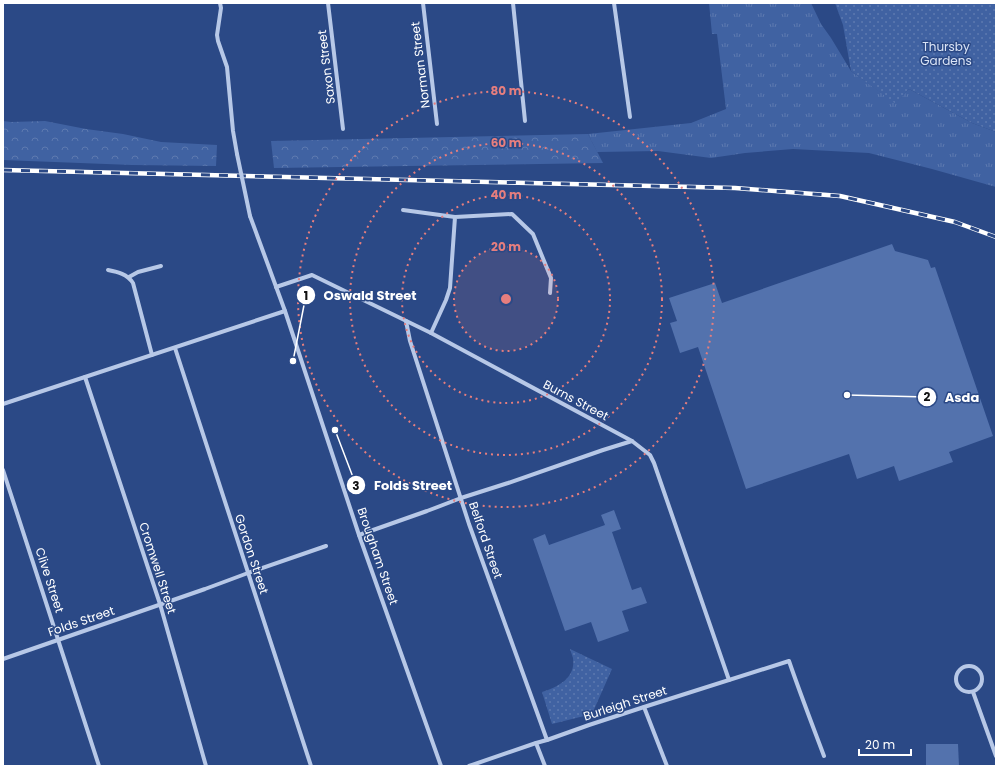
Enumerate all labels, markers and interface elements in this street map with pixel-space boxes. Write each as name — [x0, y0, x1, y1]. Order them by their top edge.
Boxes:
street label: Norman Street — [406, 21, 434, 109]
street label: Saxon Street — [313, 29, 339, 105]
park label: Thursby Gardens — [920, 38, 972, 69]
text: 80 m — [491, 82, 522, 99]
text: 60 m — [491, 134, 522, 151]
text: 40 m — [490, 186, 522, 203]
text: 20 m — [491, 238, 521, 255]
callout: Oswald Street — [296, 283, 425, 308]
text: Oswald Street — [323, 286, 417, 305]
text: 1 — [304, 287, 308, 304]
centre of rings — [499, 292, 513, 306]
street label: Burns Street — [540, 376, 612, 424]
callout: Asda — [917, 385, 987, 410]
text: 2 — [924, 388, 931, 405]
text: Asda — [945, 388, 979, 407]
callout: Folds Street — [346, 473, 460, 498]
text: Folds Street — [374, 476, 452, 495]
text: 3 — [352, 477, 360, 494]
street label: Belford Street — [465, 499, 507, 581]
street label: Brougham Street — [353, 505, 403, 607]
street label: Gordon Street — [231, 512, 273, 596]
street label: Cromwell Street — [135, 520, 181, 616]
street label: Clive Street — [31, 545, 69, 615]
street label: Folds Street — [45, 602, 117, 640]
street label: Burleigh Street — [581, 681, 669, 725]
scale bar — [859, 731, 911, 757]
text: 20 m — [865, 736, 895, 753]

